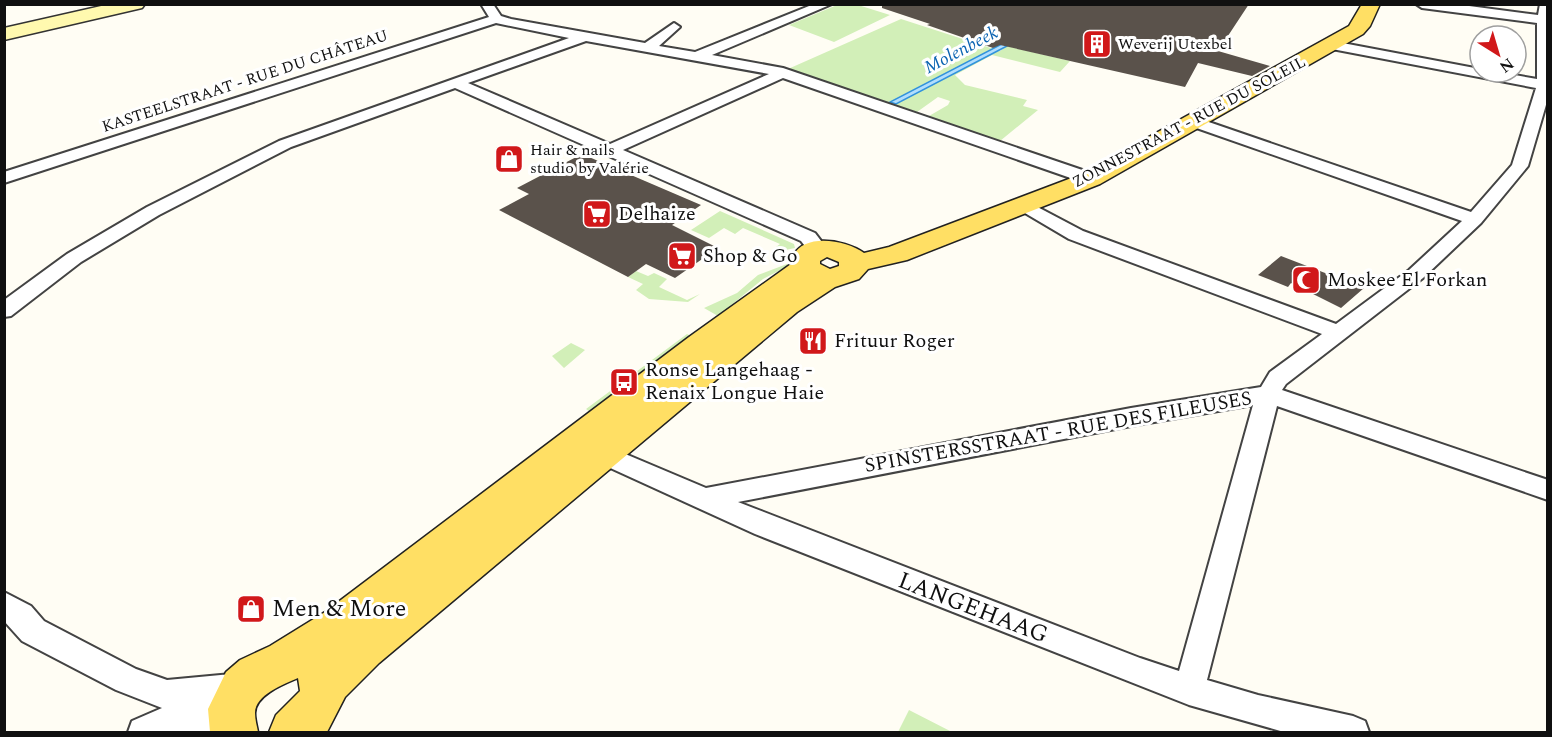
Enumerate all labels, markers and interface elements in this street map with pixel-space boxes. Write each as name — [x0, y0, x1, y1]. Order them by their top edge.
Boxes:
water label: Molenbeek — [919, 19, 1003, 81]
street label: KASTEELSTRAAT - RUE DU CHÂTEAU — [99, 23, 391, 139]
north arrow — [1468, 24, 1528, 84]
building icon: Weverij Utexbel — [1081, 28, 1113, 60]
place label: Weverij Utexbel — [1118, 32, 1232, 56]
street label: ZONNESTRAAT - RUE DU SOLEIL — [1068, 50, 1310, 194]
text: N — [1494, 52, 1519, 79]
place label: Hair & nails studio by Valérie — [530, 138, 649, 180]
shop icon: Hair & nails studio by Valérie — [493, 143, 525, 175]
supermarket icon: Delhaize — [581, 198, 613, 230]
place label: Delhaize — [618, 199, 696, 229]
supermarket icon: Shop & Go — [666, 240, 698, 272]
place label: Shop & Go — [703, 241, 797, 271]
mosque icon: Moskee El Forkan — [1290, 264, 1322, 296]
place label: Moskee El Forkan — [1327, 265, 1487, 295]
restaurant icon: Frituur Roger — [797, 325, 829, 357]
place label: Frituur Roger — [834, 326, 955, 356]
place label: Ronse Langehaag - Renaix Longue Haie — [645, 355, 824, 408]
bus stop icon: Ronse Langehaag - Renaix Longue Haie — [608, 366, 640, 398]
street label: SPINSTERSSTRAAT - RUE DES FILEUSES — [862, 383, 1254, 481]
street label: LANGEHAAG — [893, 563, 1053, 653]
place label: Men & More — [272, 591, 406, 627]
shop icon: Men & More — [235, 593, 267, 625]

